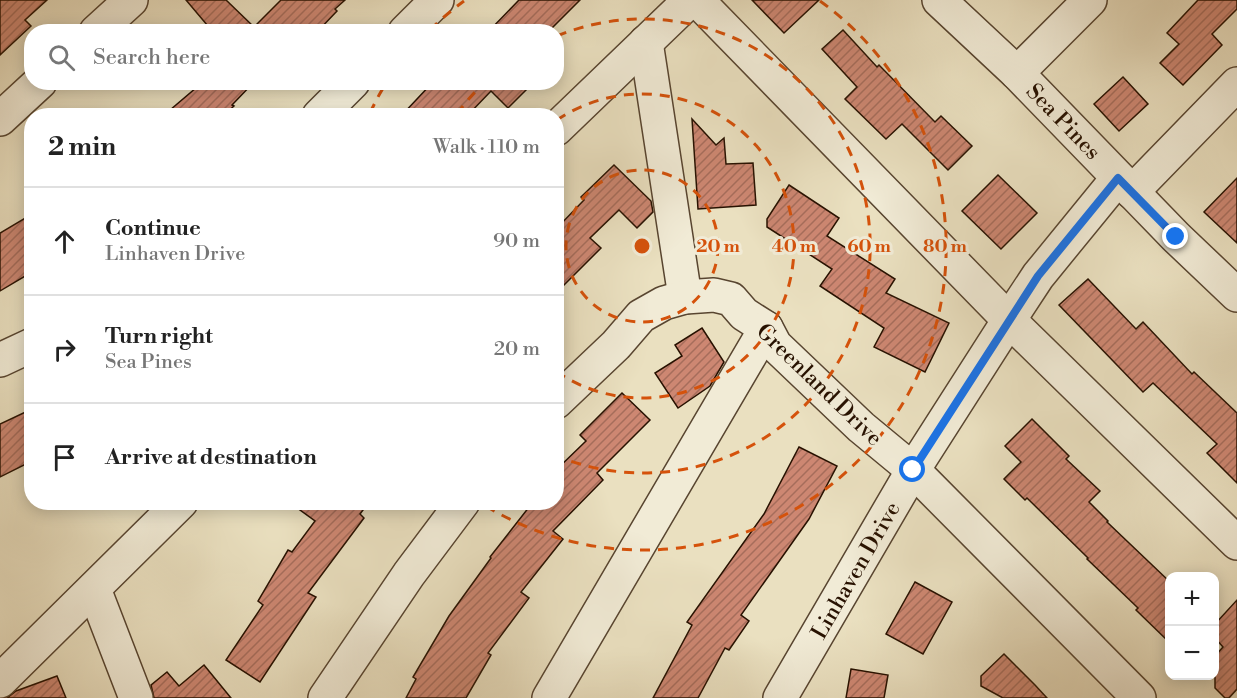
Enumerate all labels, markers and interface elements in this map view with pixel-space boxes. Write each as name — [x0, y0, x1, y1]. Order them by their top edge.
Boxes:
search box — [24, 24, 564, 90]
icon: search — [45, 41, 78, 74]
text: Search here — [93, 44, 210, 71]
street label: Sea Pines — [1020, 78, 1106, 166]
text: 2 min — [48, 131, 116, 163]
text: Walk · 110 m — [433, 135, 540, 160]
text: Continue — [105, 215, 201, 242]
route end — [1162, 223, 1188, 249]
icon: ahead — [48, 225, 81, 258]
text: 90 m — [493, 229, 540, 254]
text: 20 m — [696, 235, 740, 258]
text: 40 m — [772, 235, 817, 258]
text: 60 m — [847, 235, 891, 258]
text: 80 m — [923, 235, 968, 258]
centre of rings — [632, 236, 652, 256]
text: Linhaven Drive — [105, 242, 245, 267]
street label: Greenland Drive — [750, 318, 888, 452]
text: Turn right — [105, 323, 213, 350]
icon: right — [48, 333, 81, 366]
text: 20 m — [494, 337, 540, 362]
text: Sea Pines — [105, 350, 192, 375]
icon: arrive — [48, 441, 81, 474]
text: Arrive at destination — [105, 444, 317, 471]
route start — [899, 456, 925, 482]
street label: Linhaven Drive — [806, 497, 907, 644]
map controls — [1165, 572, 1219, 680]
button: + — [1165, 572, 1219, 626]
button: − — [1165, 626, 1219, 680]

